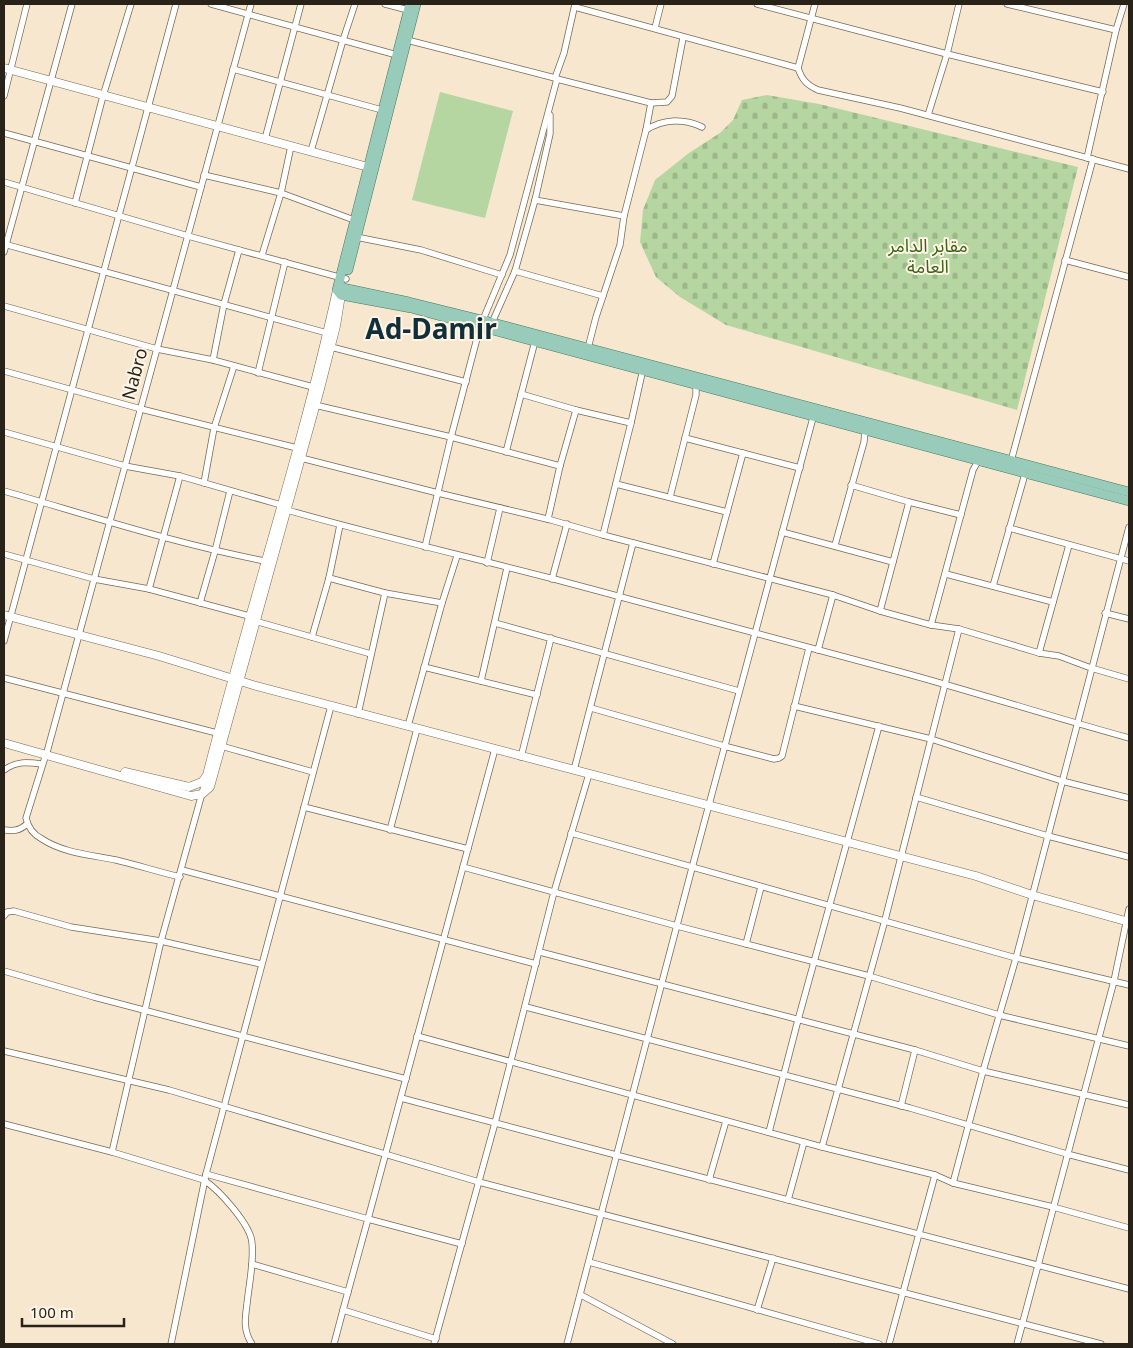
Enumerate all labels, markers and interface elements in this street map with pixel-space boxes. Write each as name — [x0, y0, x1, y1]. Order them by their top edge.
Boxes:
park label: مقابر الدامر العامة — [887, 233, 968, 278]
district label: Ad-Damir — [365, 309, 497, 347]
street label: Nabro — [116, 345, 152, 402]
scale bar — [22, 1296, 125, 1328]
text: 100 m — [30, 1302, 74, 1322]

